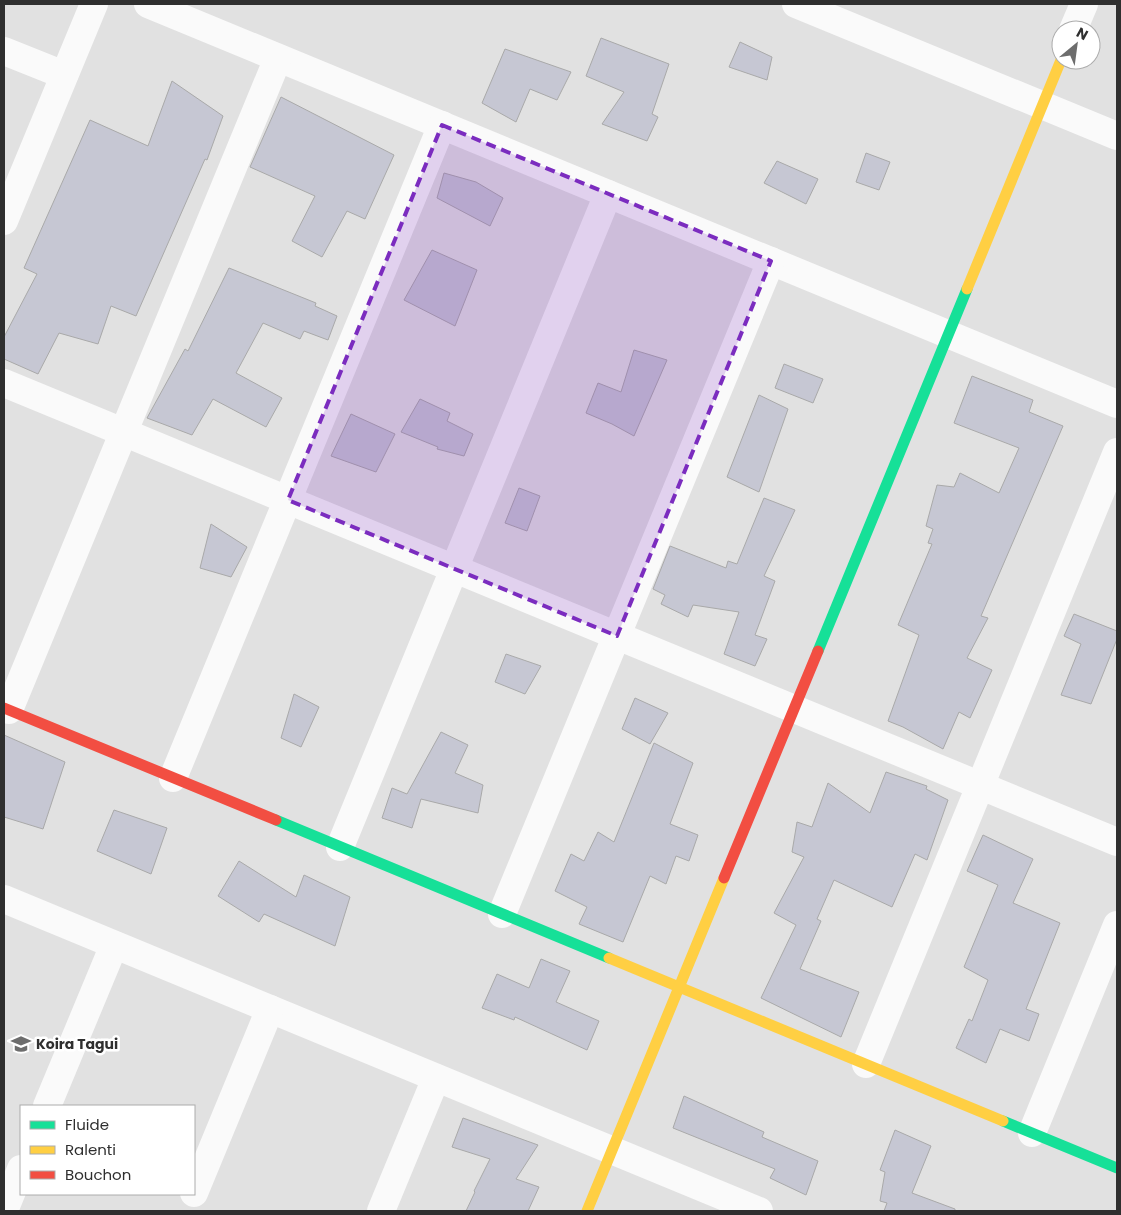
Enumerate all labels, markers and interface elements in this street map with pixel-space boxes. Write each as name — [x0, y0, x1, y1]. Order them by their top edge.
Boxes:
north arrow — [1051, 20, 1101, 70]
text: N — [1073, 22, 1092, 45]
school or university icon: Koira Tagui — [10, 1033, 32, 1055]
place label: Koira Tagui — [36, 1034, 118, 1054]
legend — [20, 1105, 195, 1195]
text: Fluide — [65, 1114, 109, 1135]
text: Ralenti — [65, 1139, 116, 1160]
text: Bouchon — [65, 1164, 131, 1185]

